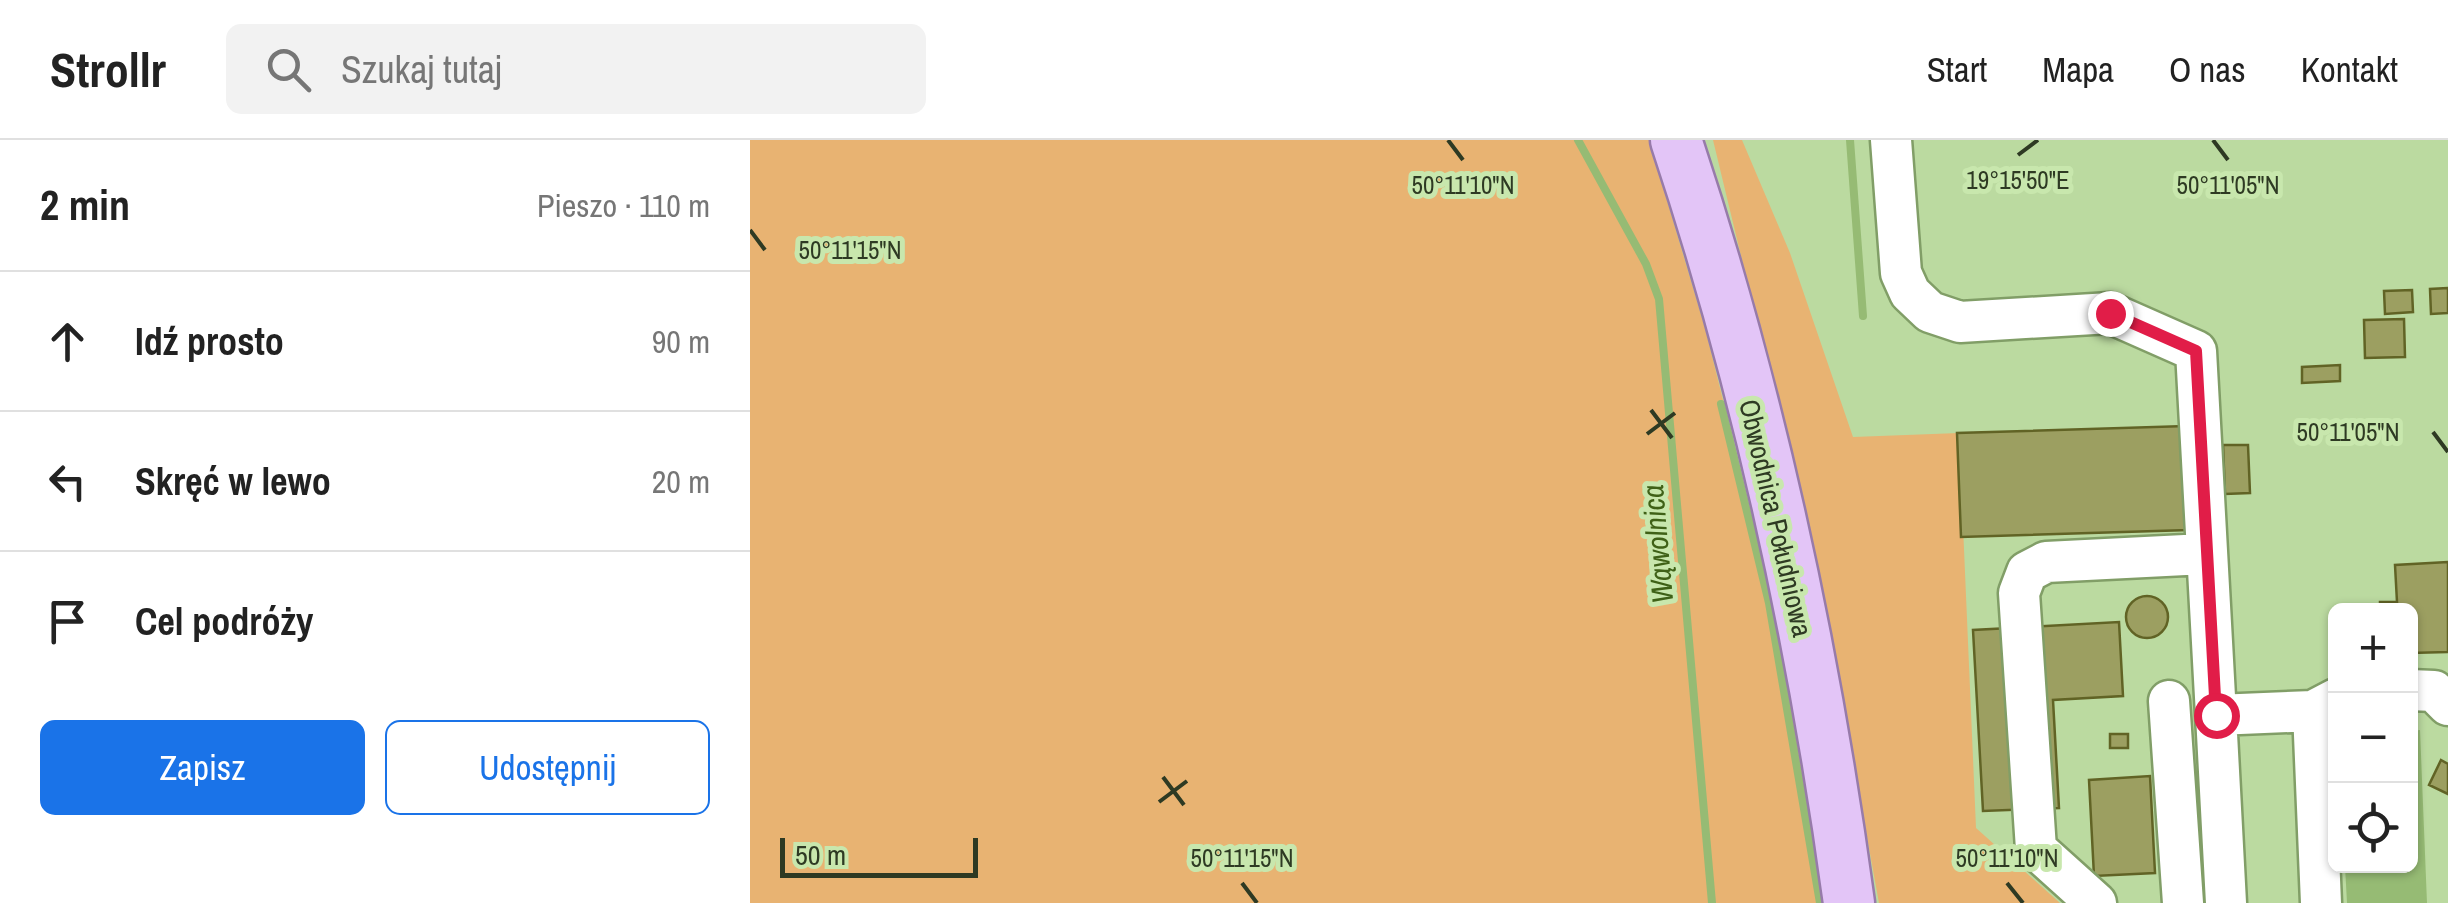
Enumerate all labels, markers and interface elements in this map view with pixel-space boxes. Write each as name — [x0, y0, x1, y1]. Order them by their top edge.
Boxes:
search box — [226, 24, 926, 114]
text: Strollr — [50, 37, 166, 102]
icon: search — [261, 42, 316, 97]
text: Szukaj tutaj — [341, 44, 502, 95]
text: Start — [1927, 46, 1987, 93]
text: Mapa — [2042, 46, 2114, 93]
text: O nas — [2169, 46, 2246, 93]
text: Kontakt — [2301, 46, 2398, 93]
text: 19°15'50"E — [1966, 163, 2070, 197]
text: 50°11'10"N — [1412, 168, 1514, 202]
text: 50°11'05"N — [2177, 168, 2279, 202]
text: 2 min — [40, 177, 130, 233]
text: Pieszo · 110 m — [537, 184, 710, 227]
text: 50°11'15"N — [799, 233, 901, 267]
route end — [2088, 291, 2134, 337]
icon: ahead — [40, 314, 95, 369]
text: Idź prosto — [135, 316, 284, 367]
text: 90 m — [652, 320, 710, 363]
street label: Obwodnica Południowa — [1730, 396, 1822, 641]
text: 50°11'05"N — [2297, 415, 2399, 449]
icon: left — [40, 454, 95, 509]
text: Skręć w lewo — [135, 456, 331, 507]
text: 20 m — [652, 460, 710, 503]
water label: Wąwolnica — [1632, 483, 1682, 605]
icon: arrive — [40, 594, 95, 649]
text: Cel podróży — [135, 596, 313, 647]
map controls — [2328, 603, 2418, 873]
button: + — [2328, 603, 2418, 693]
route start — [2194, 693, 2240, 739]
button: − — [2328, 693, 2418, 783]
button: Zapisz — [40, 720, 365, 815]
button: Udostępnij — [385, 720, 710, 815]
button: locate — [2328, 783, 2418, 873]
scale bar — [780, 833, 978, 878]
text: 50 m — [795, 836, 846, 874]
text: 50°11'15"N — [1191, 841, 1293, 875]
text: 50°11'10"N — [1956, 841, 2058, 875]

